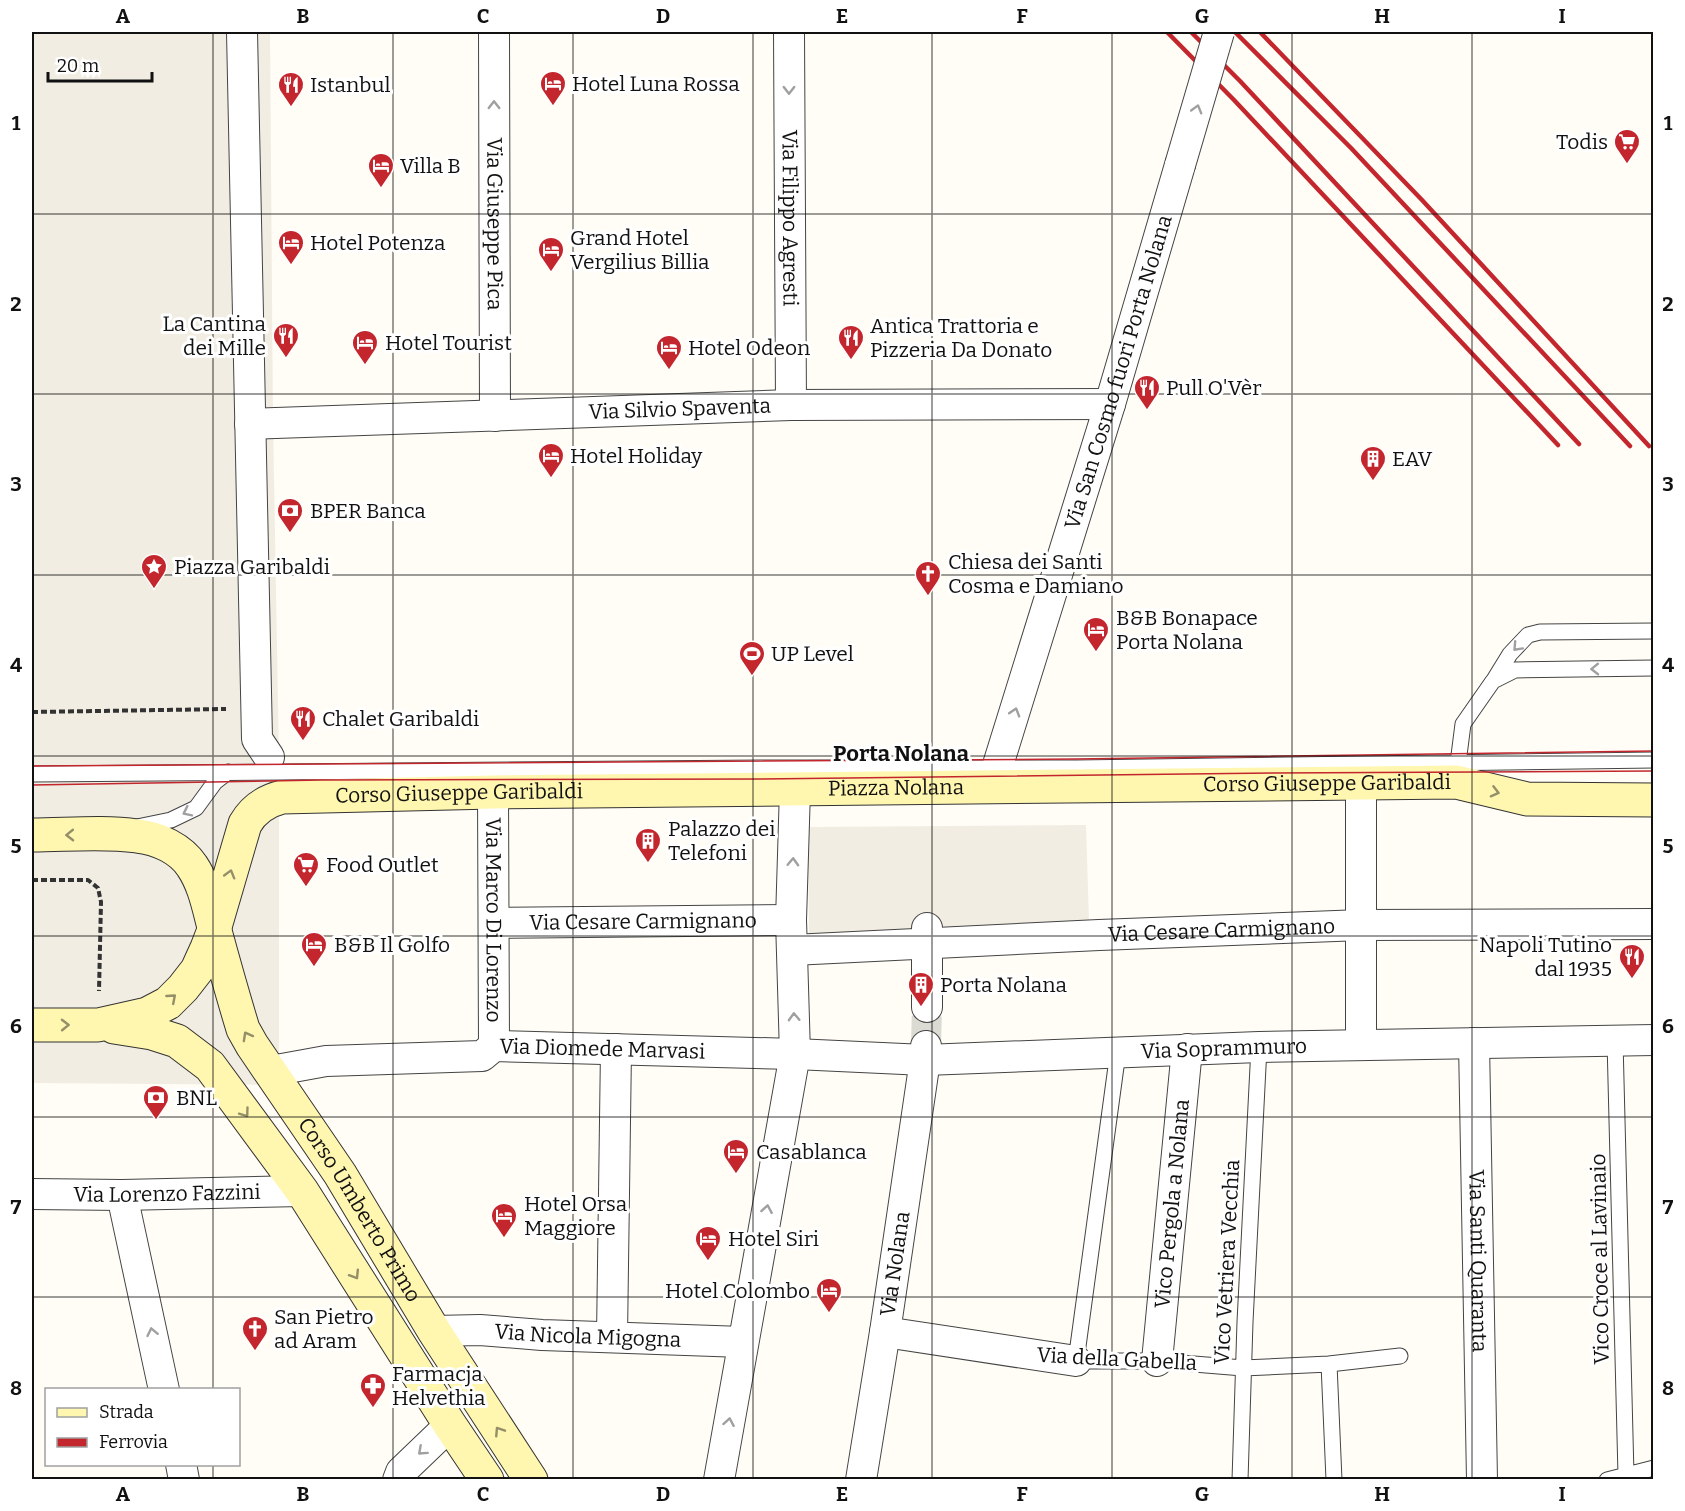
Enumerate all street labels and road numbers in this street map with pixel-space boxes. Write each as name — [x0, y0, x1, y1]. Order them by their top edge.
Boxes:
street label: Via Filippo Agresti — [777, 130, 803, 306]
street label: Via Giuseppe Pica — [481, 138, 508, 311]
street label: Via San Cosmo fuori Porta Nolana — [1059, 211, 1178, 533]
street label: Via Silvio Spaventa — [588, 393, 772, 425]
street label: Corso Giuseppe Garibaldi — [1203, 769, 1451, 798]
street label: Piazza Nolana — [828, 774, 965, 802]
street label: Corso Giuseppe Garibaldi — [335, 778, 583, 809]
street label: Via Marco Di Lorenzo — [480, 817, 507, 1023]
street label: Via Cesare Carmignano — [529, 907, 757, 936]
street label: Via Cesare Carmignano — [1107, 913, 1336, 948]
street label: Via Diomede Marvasi — [499, 1033, 706, 1065]
street label: Via Soprammuro — [1140, 1033, 1307, 1065]
street label: Vico Pergola a Nolana — [1149, 1097, 1195, 1310]
street label: Corso Umberto Primo — [292, 1112, 427, 1307]
street label: Vico Croce al Lavinaio — [1585, 1153, 1615, 1365]
street label: Vico Vetriera Vecchia — [1209, 1158, 1245, 1365]
street label: Via Santi Quaranta — [1463, 1169, 1493, 1353]
street label: Via Lorenzo Fazzini — [73, 1179, 261, 1208]
street label: Via Nolana — [874, 1209, 916, 1318]
street label: Via Nicola Migogna — [493, 1318, 682, 1353]
street label: Via della Gabella — [1036, 1342, 1198, 1376]

